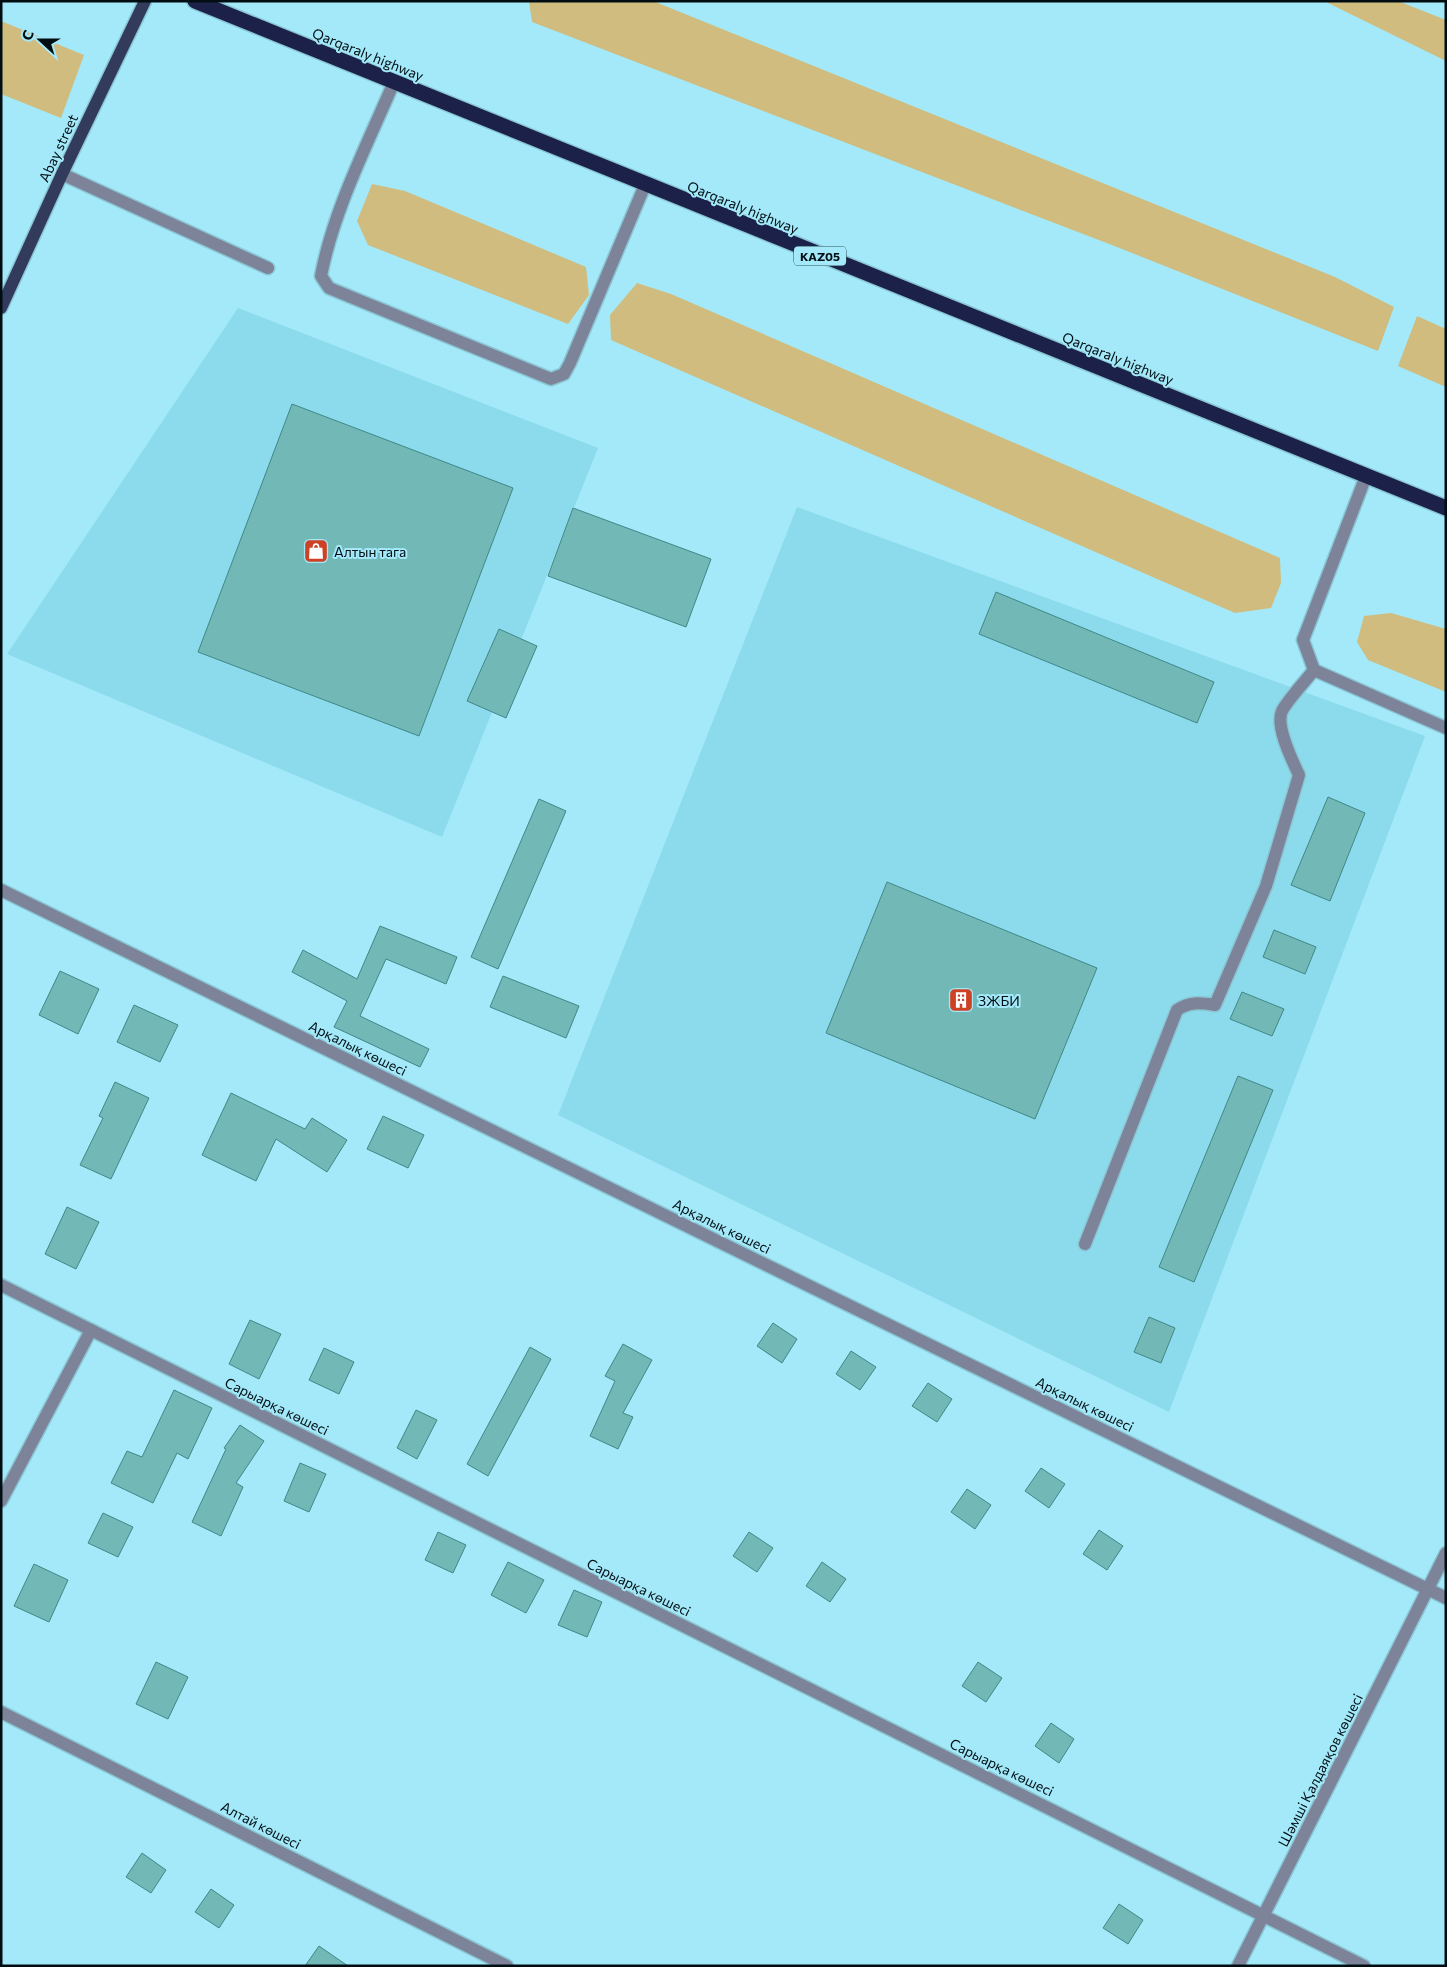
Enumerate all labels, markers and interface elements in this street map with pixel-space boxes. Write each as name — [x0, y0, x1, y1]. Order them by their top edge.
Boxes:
north arrow — [15, 15, 65, 65]
street label: Qarqaraly highway — [310, 24, 426, 84]
text: С — [18, 28, 37, 43]
street label: Abay street — [35, 111, 81, 185]
street label: Qarqaraly highway — [685, 177, 801, 237]
road number: KАZ05 — [794, 247, 846, 266]
street label: Qarqaraly highway — [1060, 328, 1176, 388]
shop icon: Алтын тага — [303, 538, 329, 564]
place label: Алтын тага — [334, 543, 406, 560]
building icon: ЗЖБИ — [948, 987, 974, 1013]
place label: ЗЖБИ — [978, 992, 1020, 1009]
street label: Арқалық көшесі — [306, 1017, 410, 1079]
street label: Арқалық көшесі — [670, 1195, 774, 1257]
street label: Сарыарқа көшесі — [222, 1373, 332, 1439]
street label: Арқалық көшесі — [1033, 1373, 1137, 1435]
street label: Сарыарқа көшесі — [584, 1554, 694, 1620]
street label: Шәмші Қалдаяқов көшесі — [1274, 1691, 1366, 1849]
street label: Сарыарқа көшесі — [947, 1734, 1057, 1800]
street label: Алтай көшесі — [218, 1798, 304, 1852]

